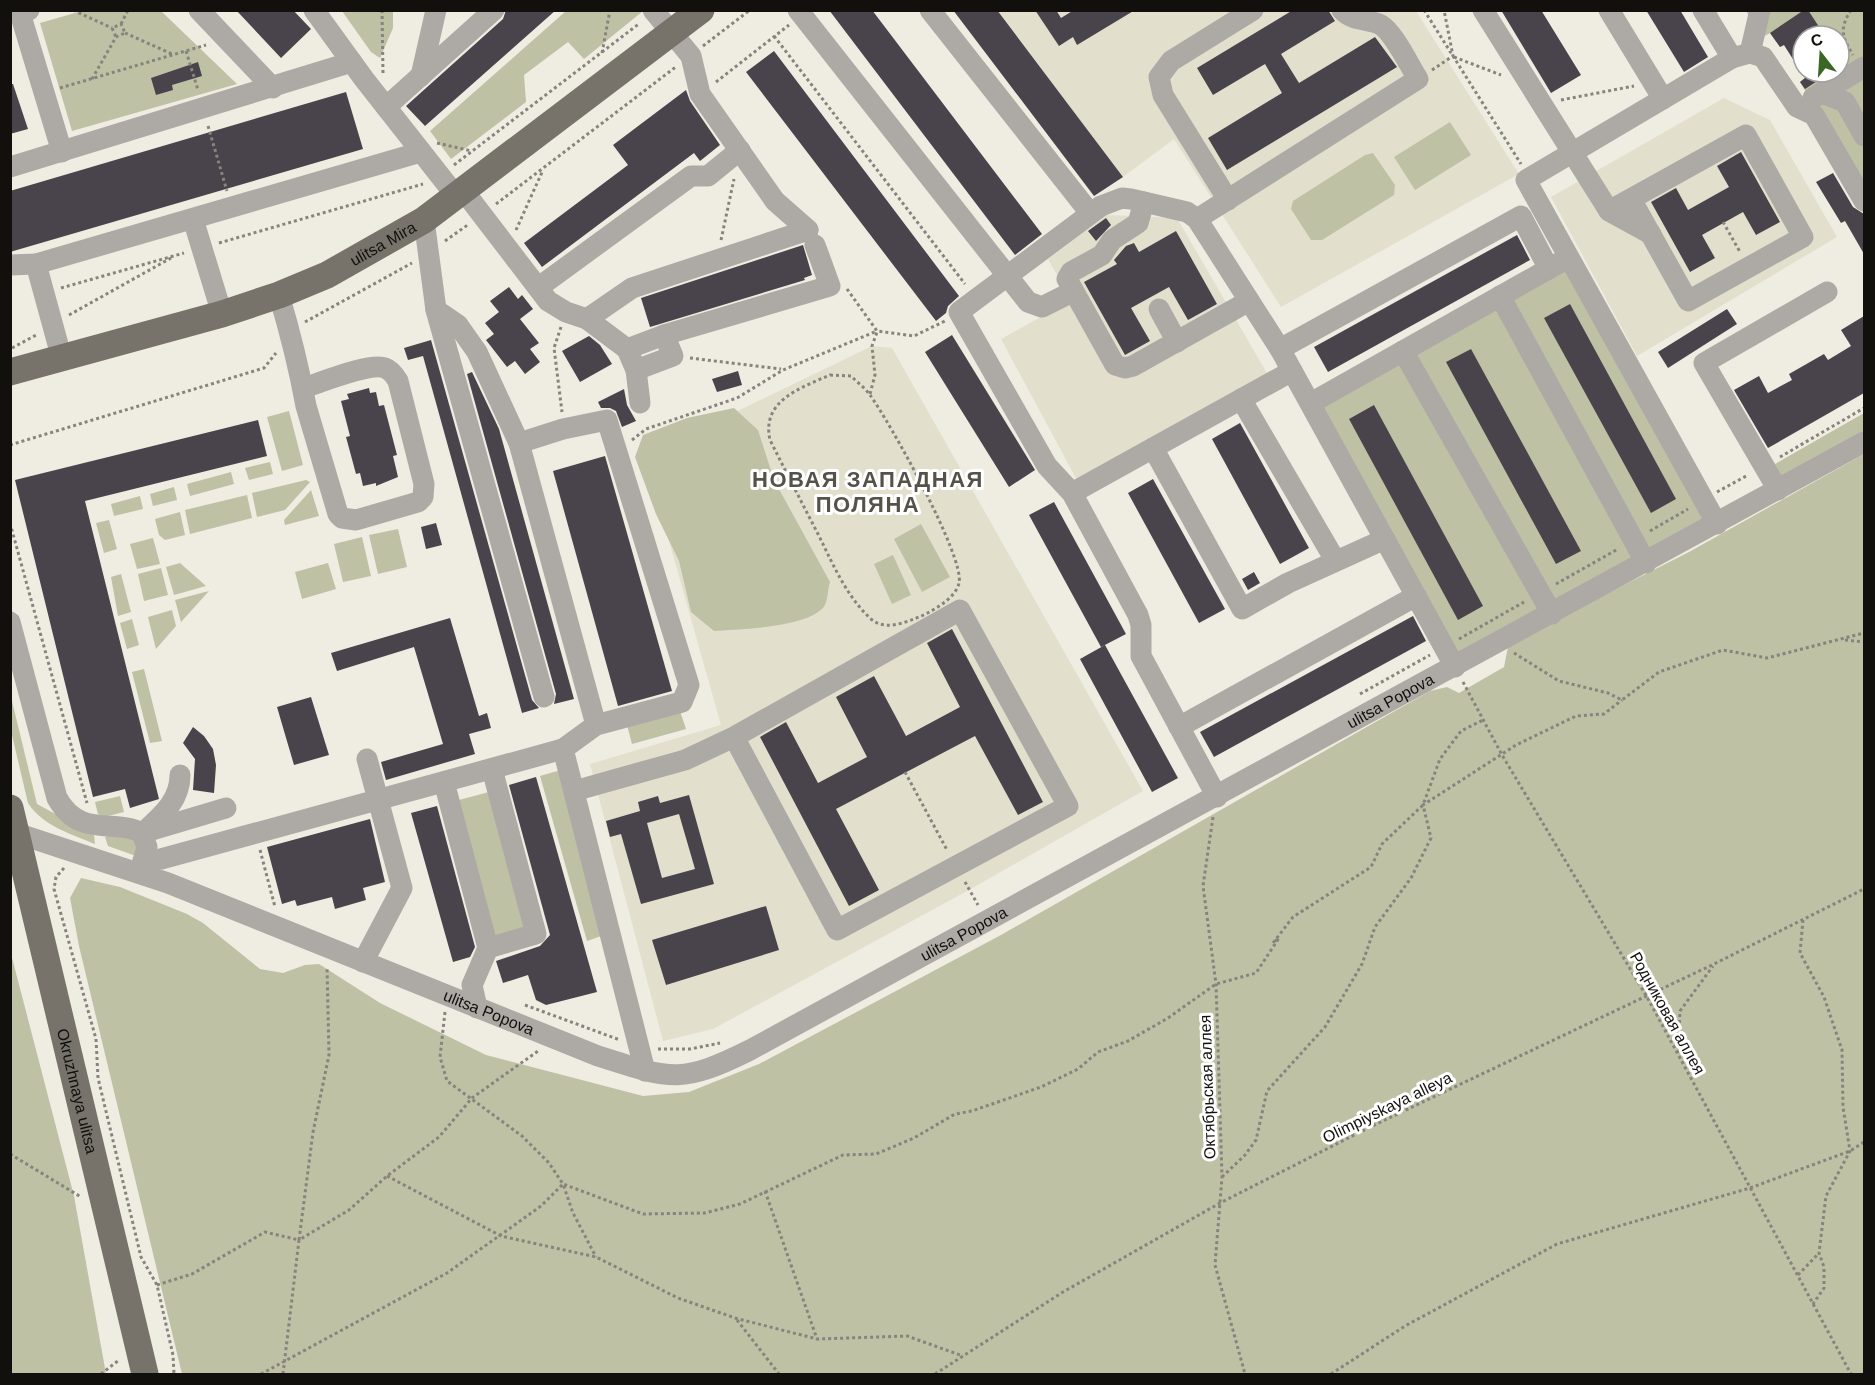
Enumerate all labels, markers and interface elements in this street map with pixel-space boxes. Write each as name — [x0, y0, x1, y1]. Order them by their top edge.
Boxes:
north arrow — [1791, 24, 1851, 84]
text: С — [1809, 30, 1825, 50]
street label: ulitsa Mira — [347, 218, 419, 269]
district label: НОВАЯ ЗАПАДНАЯ ПОЛЯНА — [752, 467, 984, 517]
street label: ulitsa Popova — [1344, 671, 1437, 732]
street label: ulitsa Popova — [918, 903, 1010, 964]
street label: Родниковая аллея — [1627, 949, 1708, 1077]
street label: ulitsa Popova — [441, 987, 537, 1038]
street label: Октябрьская аллея — [1196, 1014, 1219, 1159]
street label: Okruzhnaya ulitsa — [54, 1027, 100, 1156]
street label: Olimpiyskaya alleya — [1320, 1069, 1455, 1146]

